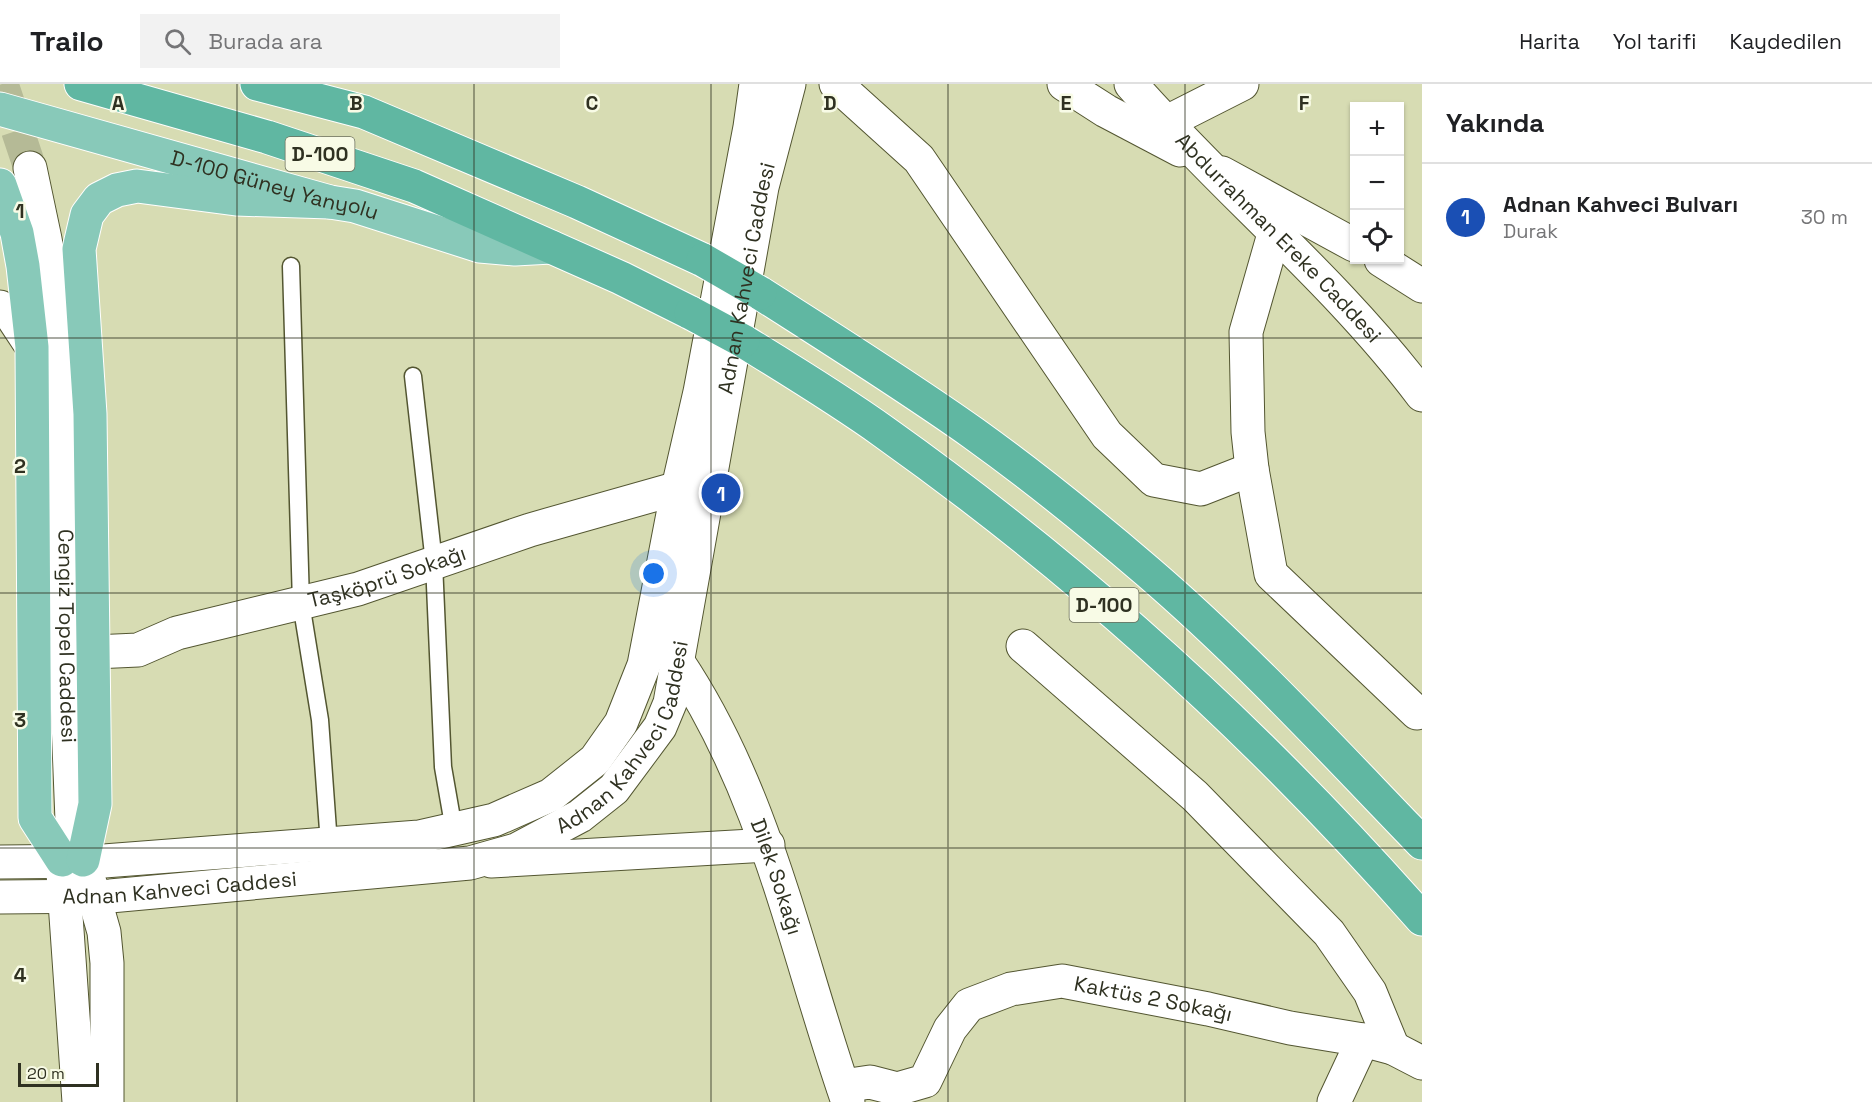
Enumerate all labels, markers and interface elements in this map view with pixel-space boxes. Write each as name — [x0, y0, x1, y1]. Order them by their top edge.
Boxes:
search box — [140, 14, 560, 68]
text: Trailo — [30, 23, 104, 59]
icon: search — [161, 25, 194, 58]
text: Burada ara — [209, 27, 323, 55]
text: Harita — [1519, 28, 1580, 55]
text: Yol tarifi — [1613, 28, 1696, 55]
text: Kaydedilen — [1729, 28, 1842, 55]
text: A — [112, 90, 125, 116]
text: B — [349, 90, 363, 116]
text: C — [586, 90, 599, 116]
text: D — [823, 90, 837, 116]
text: E — [1060, 90, 1072, 116]
text: F — [1299, 90, 1310, 116]
map controls — [1350, 102, 1404, 264]
button: + — [1350, 102, 1404, 156]
text: Yakında — [1446, 106, 1544, 140]
street label: Abdurrahman Ereke Caddesi — [1170, 127, 1387, 348]
road number: D-100 — [286, 137, 354, 171]
street label: D-100 Güney Yanyolu — [168, 144, 382, 226]
button: − — [1350, 156, 1404, 210]
street label: Adnan Kahveci Caddesi — [711, 159, 781, 396]
text: Adnan Kahveci Bulvarı — [1503, 190, 1738, 218]
text: 1 — [15, 198, 25, 224]
text: 1 — [1461, 204, 1470, 230]
text: 30 m — [1801, 204, 1848, 230]
button: locate — [1350, 210, 1404, 264]
text: Durak — [1503, 218, 1558, 244]
text: 2 — [14, 453, 26, 479]
pin: 1 — [702, 470, 740, 516]
street label: Cengiz Topel Caddesi — [52, 529, 83, 744]
street label: Taşköprü Sokağı — [305, 539, 469, 614]
your location — [639, 559, 668, 588]
road number: D-100 — [1070, 588, 1138, 622]
street label: Adnan Kahveci Caddesi — [551, 638, 694, 839]
text: 3 — [14, 707, 26, 733]
street label: Dilek Sokağı — [745, 815, 809, 938]
street label: Adnan Kahveci Caddesi — [62, 865, 298, 909]
text: 4 — [14, 962, 27, 988]
street label: Kaktüs 2 Sokağı — [1072, 970, 1235, 1027]
scale bar — [18, 1060, 99, 1088]
text: 20 m — [27, 1063, 65, 1084]

